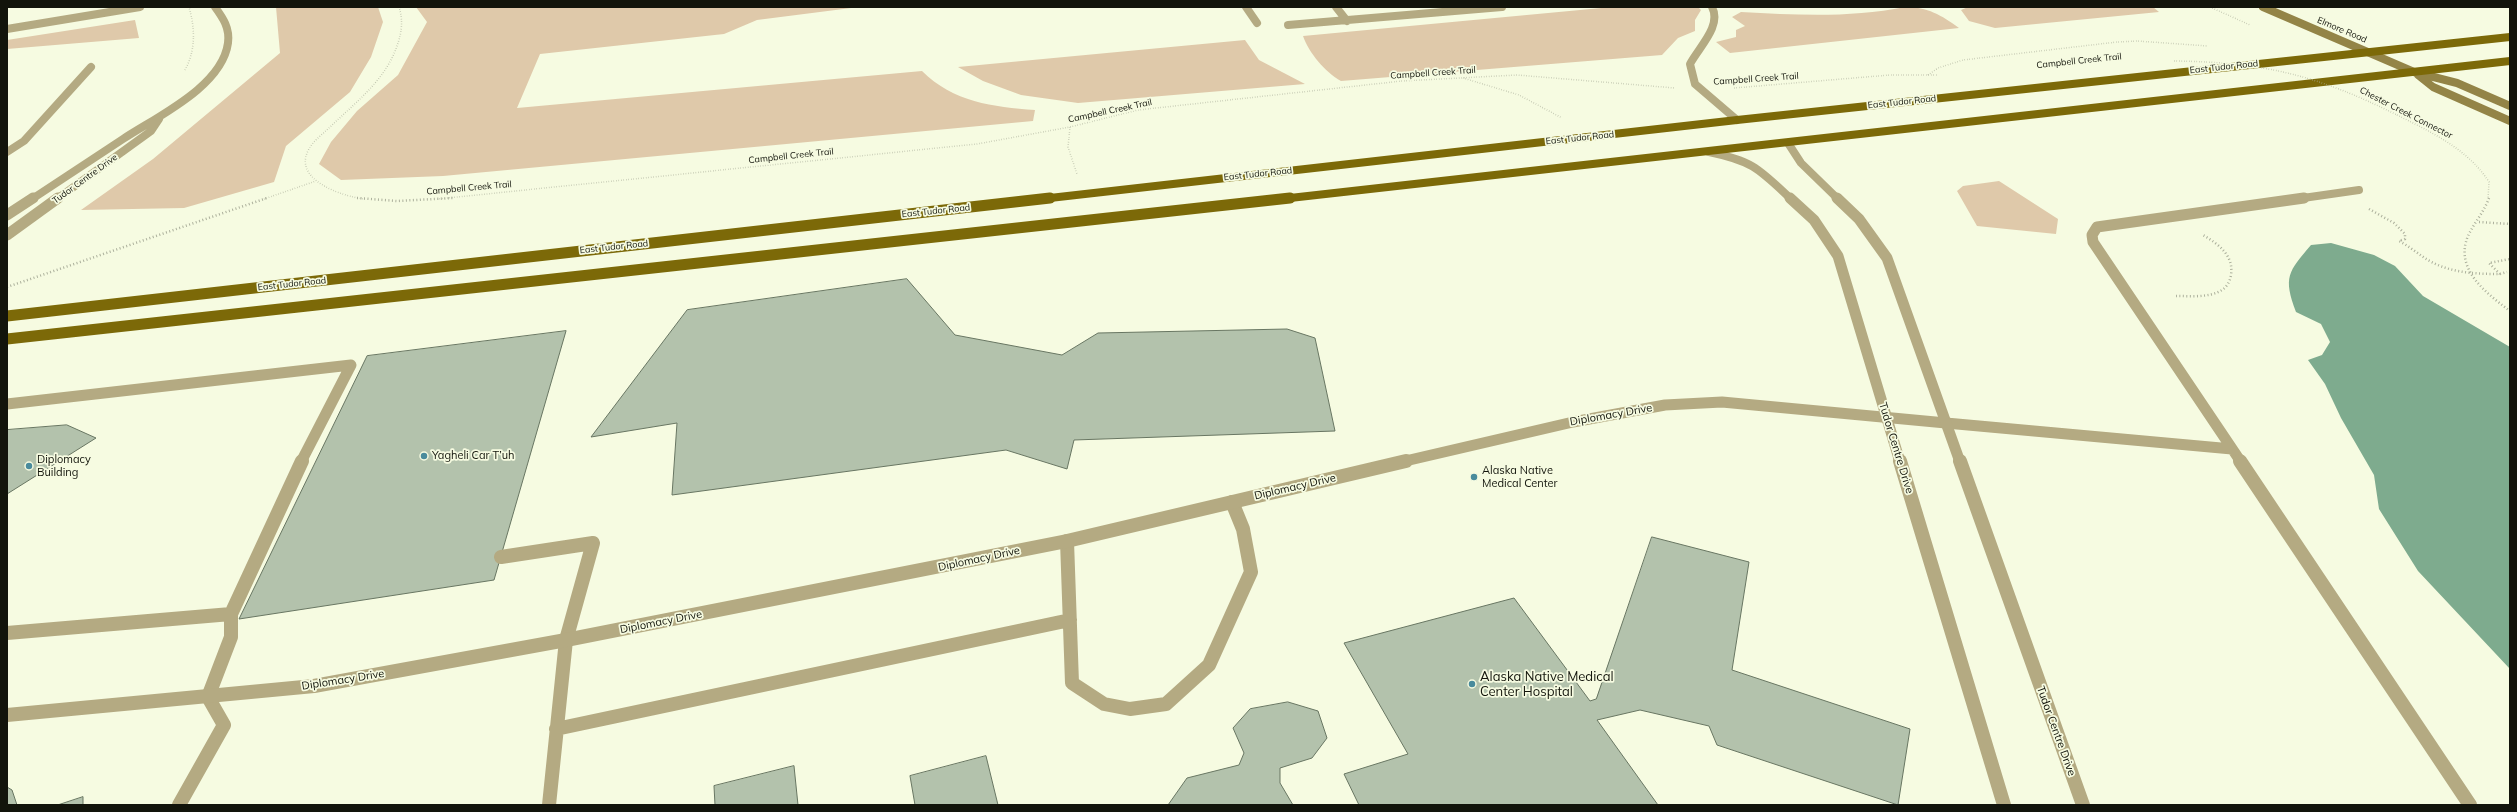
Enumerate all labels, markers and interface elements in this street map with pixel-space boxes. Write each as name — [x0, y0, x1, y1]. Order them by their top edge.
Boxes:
street label: Elmore Road — [2315, 15, 2369, 45]
street label: Campbell Creek Trail — [2036, 51, 2122, 71]
street label: East Tudor Road — [2189, 58, 2259, 76]
street label: Campbell Creek Trail — [1390, 65, 1476, 81]
street label: Campbell Creek Trail — [1713, 71, 1799, 87]
street label: Chester Creek Connector — [2358, 85, 2454, 141]
street label: East Tudor Road — [1867, 93, 1937, 111]
street label: Campbell Creek Trail — [1067, 97, 1153, 125]
street label: East Tudor Road — [1545, 129, 1615, 147]
street label: Campbell Creek Trail — [748, 146, 834, 166]
street label: Tudor Centre Drive — [50, 152, 120, 206]
street label: East Tudor Road — [1223, 165, 1293, 183]
street label: Campbell Creek Trail — [426, 179, 512, 197]
street label: East Tudor Road — [901, 202, 971, 220]
street label: East Tudor Road — [579, 238, 649, 256]
street label: East Tudor Road — [257, 275, 327, 293]
street label: Diplomacy Drive — [1569, 401, 1653, 429]
street label: Tudor Centre Drive — [1876, 401, 1916, 495]
place label: Yagheli Car T’uh — [432, 449, 514, 463]
marker: Yagheli Car T’uh — [419, 451, 429, 461]
place label: Diplomacy Building — [37, 453, 91, 479]
marker: Diplomacy Building — [24, 461, 34, 471]
place label: Alaska Native Medical Center — [1482, 464, 1557, 490]
street label: Diplomacy Drive — [1253, 471, 1337, 503]
marker: Alaska Native Medical Center — [1469, 472, 1479, 482]
street label: Diplomacy Drive — [937, 544, 1021, 574]
street label: Diplomacy Drive — [619, 608, 703, 636]
street label: Diplomacy Drive — [301, 667, 385, 693]
place label: Alaska Native Medical Center Hospital — [1480, 669, 1614, 700]
marker: Alaska Native Medical Center Hospital — [1467, 679, 1477, 689]
street label: Tudor Centre Drive — [2034, 684, 2078, 778]

